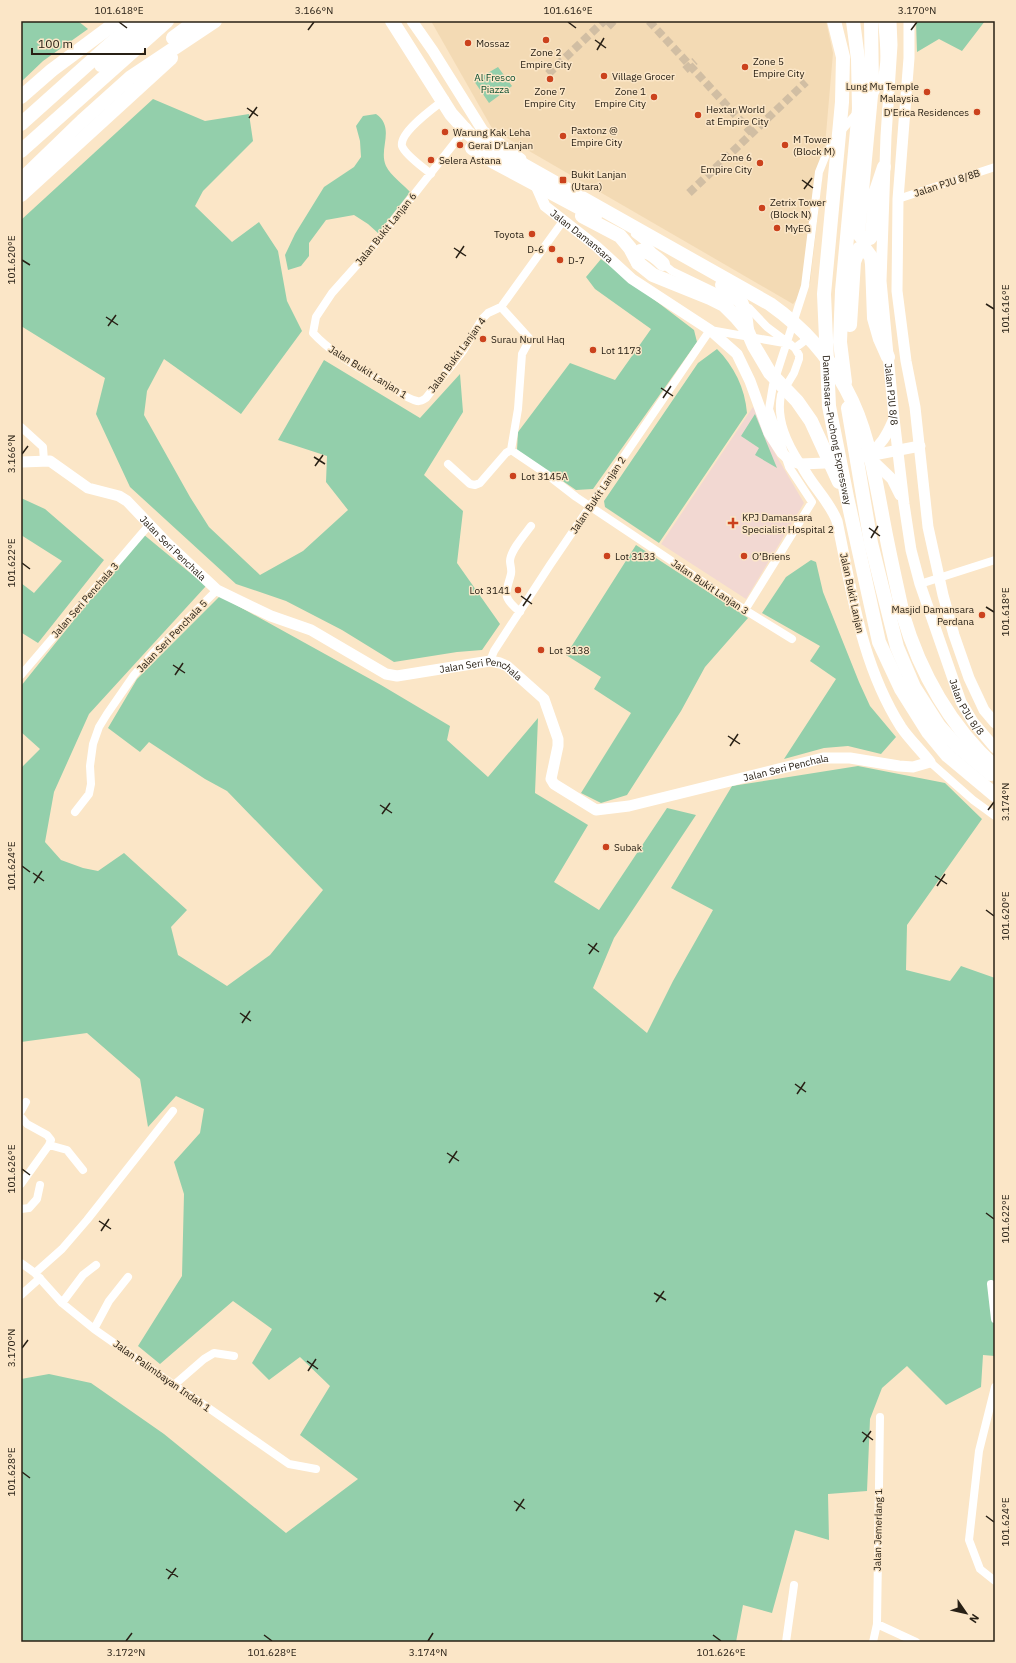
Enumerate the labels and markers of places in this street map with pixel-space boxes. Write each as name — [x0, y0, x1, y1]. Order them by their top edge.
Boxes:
marker: Zone 2 Empire City — [541, 35, 551, 45]
place label: Mossaz — [476, 37, 510, 50]
marker: Mossaz — [463, 38, 473, 48]
place label: Zone 2 Empire City — [520, 46, 572, 71]
place label: Zone 5 Empire City — [753, 55, 805, 80]
marker: Zone 5 Empire City — [740, 62, 750, 72]
place label: Village Grocer — [612, 70, 675, 83]
marker: Village Grocer — [599, 71, 609, 81]
marker: Zone 7 Empire City — [545, 74, 555, 84]
place label: Lung Mu Temple Malaysia — [846, 80, 920, 105]
place label: Zone 7 Empire City — [524, 85, 576, 110]
place label: Zone 1 Empire City — [594, 85, 646, 110]
marker: Lung Mu Temple Malaysia — [922, 87, 932, 97]
marker: Zone 1 Empire City — [649, 92, 659, 102]
place label: Hextar World at Empire City — [706, 103, 769, 128]
place label: D'Erica Residences — [884, 106, 969, 119]
marker: D'Erica Residences — [972, 107, 982, 117]
marker: Hextar World at Empire City — [693, 110, 703, 120]
place label: Paxtonz @ Empire City — [571, 124, 623, 149]
place label: Warung Kak Leha — [453, 126, 531, 139]
marker: Warung Kak Leha — [440, 127, 450, 137]
marker: Paxtonz @ Empire City — [558, 131, 568, 141]
place label: M Tower (Block M) — [793, 133, 835, 158]
place label: Gerai D’Lanjan — [468, 139, 533, 152]
marker: Gerai D’Lanjan — [455, 140, 465, 150]
marker: M Tower (Block M) — [780, 140, 790, 150]
place label: Zone 6 Empire City — [700, 151, 752, 176]
place label: Selera Astana — [439, 154, 502, 167]
marker: Selera Astana — [426, 155, 436, 165]
marker: Zone 6 Empire City — [755, 158, 765, 168]
place label: Bukit Lanjan (Utara) — [571, 168, 626, 193]
marker: Bukit Lanjan (Utara) — [558, 175, 568, 185]
place label: Zetrix Tower (Block N) — [770, 196, 826, 221]
marker: Zetrix Tower (Block N) — [757, 203, 767, 213]
place label: MyEG — [785, 222, 811, 235]
marker: MyEG — [772, 223, 782, 233]
place label: Toyota — [494, 228, 525, 241]
marker: Toyota — [527, 229, 537, 239]
place label: D-6 — [527, 243, 544, 256]
marker: D-6 — [547, 244, 557, 254]
place label: D-7 — [568, 254, 585, 267]
marker: D-7 — [555, 255, 565, 265]
place label: Surau Nurul Haq — [491, 333, 565, 346]
marker: Surau Nurul Haq — [478, 334, 488, 344]
place label: Lot 1173 — [601, 344, 641, 357]
marker: Lot 1173 — [588, 345, 598, 355]
place label: Lot 3145A — [521, 470, 568, 483]
marker: Lot 3145A — [508, 471, 518, 481]
place label: KPJ Damansara Specialist Hospital 2 — [742, 511, 834, 536]
marker: KPJ Damansara Specialist Hospital 2 — [727, 517, 739, 529]
place label: Lot 3133 — [615, 550, 655, 563]
place label: O’Briens — [752, 550, 791, 563]
marker: Lot 3133 — [602, 551, 612, 561]
marker: O’Briens — [739, 551, 749, 561]
place label: Lot 3141 — [470, 584, 510, 597]
marker: Lot 3141 — [513, 585, 523, 595]
place label: Masjid Damansara Perdana — [892, 603, 975, 628]
marker: Masjid Damansara Perdana — [977, 610, 987, 620]
place label: Lot 3138 — [549, 644, 589, 657]
marker: Lot 3138 — [536, 645, 546, 655]
place label: Subak — [614, 841, 643, 854]
marker: Subak — [601, 842, 611, 852]

